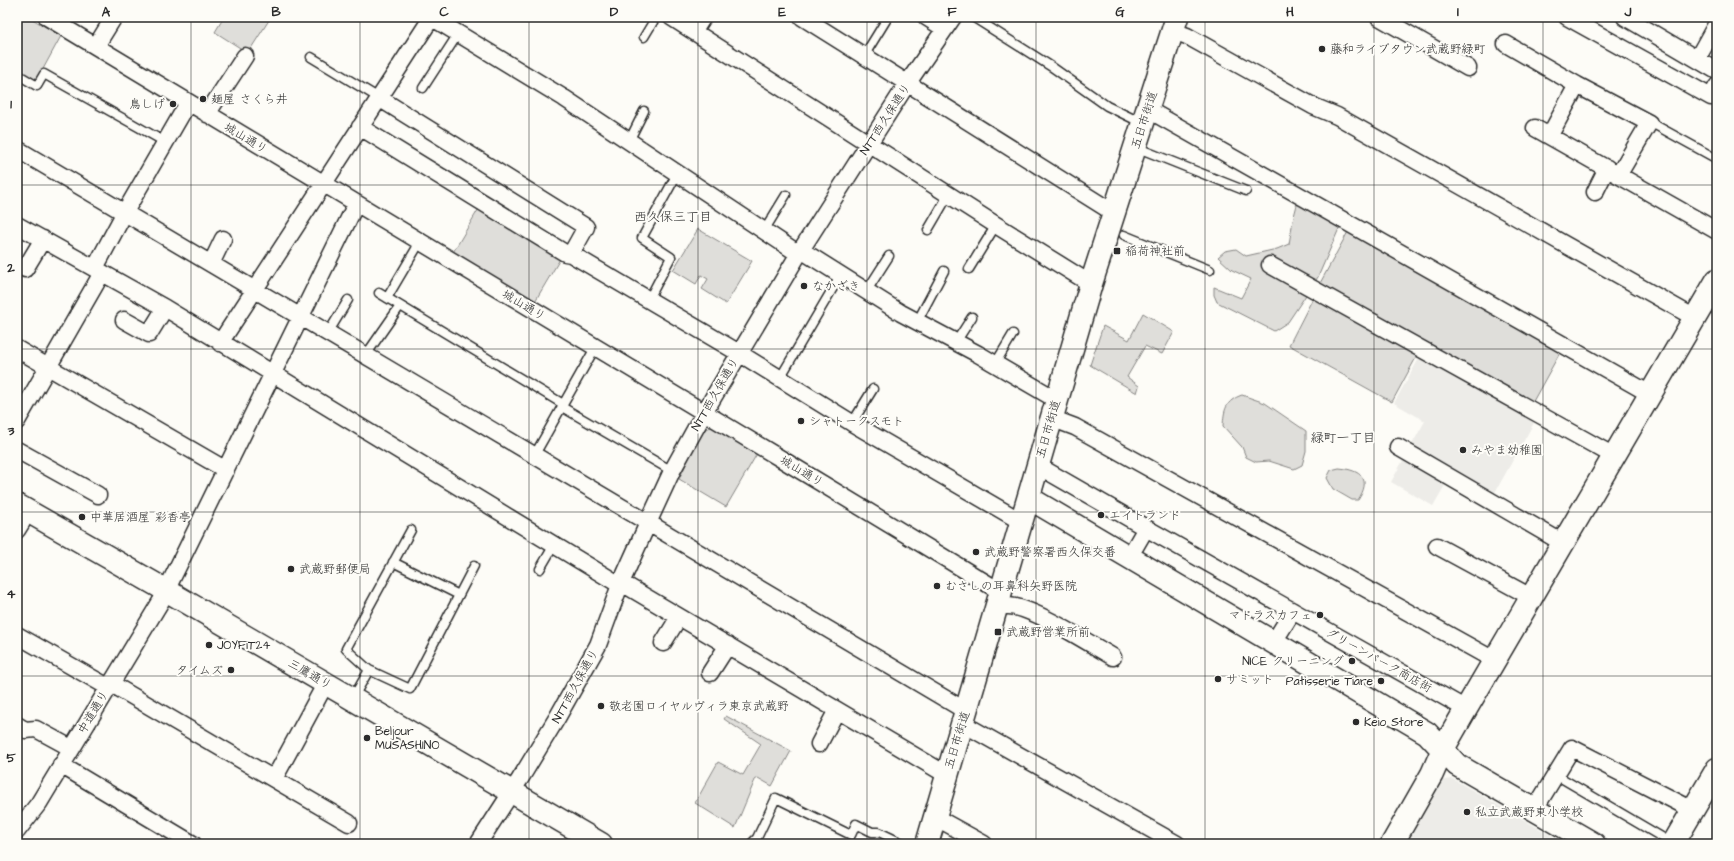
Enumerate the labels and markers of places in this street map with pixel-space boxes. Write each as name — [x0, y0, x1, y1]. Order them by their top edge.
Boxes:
place label: 藤和ライブタウン武蔵野緑町 — [1330, 41, 1486, 58]
marker: 藤和ライブタウン武蔵野緑町 — [1317, 44, 1327, 54]
place label: 麺屋 さくら井 — [211, 91, 288, 108]
marker: 麺屋 さくら井 — [198, 94, 208, 104]
place label: 鳥しげ — [129, 96, 165, 113]
marker: 鳥しげ — [168, 99, 178, 109]
place label: 稲荷神社前 — [1125, 243, 1185, 260]
marker: 稲荷神社前 — [1112, 246, 1122, 256]
place label: なかざき — [812, 278, 860, 295]
marker: なかざき — [799, 281, 809, 291]
place label: シャトークスモト — [809, 413, 904, 430]
marker: シャトークスモト — [796, 416, 806, 426]
place label: みやま幼稚園 — [1471, 442, 1543, 459]
marker: みやま幼稚園 — [1458, 445, 1468, 455]
place label: エイトランド — [1109, 507, 1181, 524]
place label: 中華居酒屋 彩香亭 — [90, 509, 191, 526]
marker: エイトランド — [1096, 510, 1106, 520]
marker: 中華居酒屋 彩香亭 — [77, 512, 87, 522]
place label: 武蔵野警察署西久保交番 — [984, 544, 1116, 561]
marker: 武蔵野警察署西久保交番 — [971, 547, 981, 557]
place label: 武蔵野郵便局 — [299, 561, 371, 578]
marker: 武蔵野郵便局 — [286, 564, 296, 574]
place label: むさしの耳鼻科矢野医院 — [945, 578, 1077, 595]
marker: むさしの耳鼻科矢野医院 — [932, 581, 942, 591]
place label: マドラスカフェ — [1228, 607, 1312, 624]
marker: マドラスカフェ — [1315, 610, 1325, 620]
place label: 武蔵野営業所前 — [1006, 624, 1090, 641]
marker: 武蔵野営業所前 — [993, 627, 1003, 637]
place label: JOYFiT24 — [217, 637, 270, 654]
marker: JOYFiT24 — [204, 640, 214, 650]
place label: NICE クリーニング — [1242, 653, 1344, 670]
marker: NICE クリーニング — [1347, 656, 1357, 666]
place label: タイムズ — [176, 662, 223, 679]
marker: タイムズ — [226, 665, 236, 675]
place label: サミット — [1226, 671, 1274, 688]
place label: Patisserie Tiare — [1286, 673, 1374, 690]
marker: サミット — [1213, 674, 1223, 684]
marker: Patisserie Tiare — [1376, 676, 1386, 686]
place label: 敬老園ロイヤルヴィラ東京武蔵野 — [609, 698, 789, 715]
marker: 敬老園ロイヤルヴィラ東京武蔵野 — [596, 701, 606, 711]
place label: Keio Store — [1364, 714, 1424, 731]
marker: Keio Store — [1351, 717, 1361, 727]
place label: Beljour MUSASHINO — [375, 723, 439, 754]
marker: Beljour MUSASHINO — [362, 733, 372, 743]
place label: 私立武蔵野東小学校 — [1475, 804, 1583, 821]
marker: 私立武蔵野東小学校 — [1462, 807, 1472, 817]

